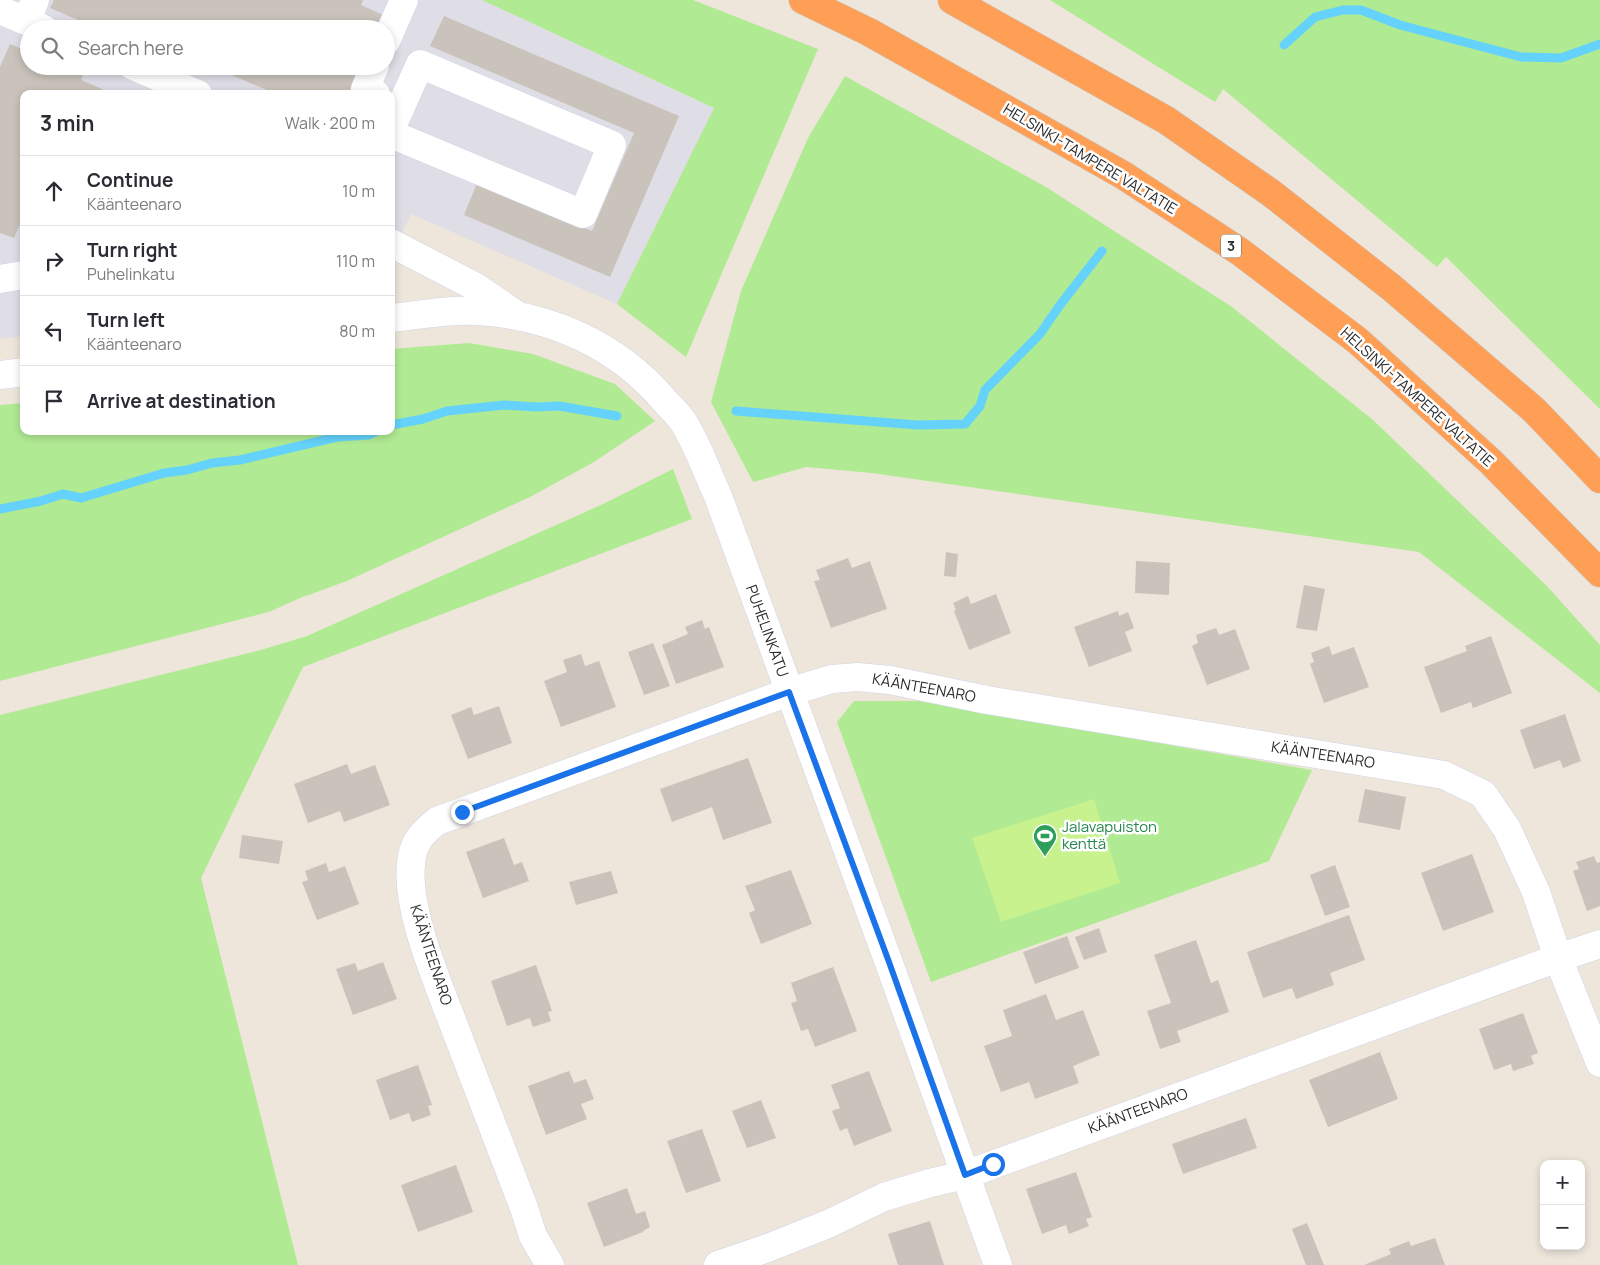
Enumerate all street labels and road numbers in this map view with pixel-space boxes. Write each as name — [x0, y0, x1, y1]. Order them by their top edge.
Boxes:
street label: HELSINKI-TAMPERE VALTATIE — [999, 98, 1181, 219]
road number: 3 — [1221, 235, 1241, 258]
street label: HELSINKI-TAMPERE VALTATIE — [1336, 322, 1498, 471]
street label: PUHELINKATU — [741, 582, 794, 680]
street label: KÄÄNTEENARO — [871, 668, 978, 707]
street label: KÄÄNTEENARO — [1270, 736, 1377, 773]
street label: KÄÄNTEENARO — [405, 902, 458, 1008]
street label: KÄÄNTEENARO — [1085, 1083, 1191, 1138]

